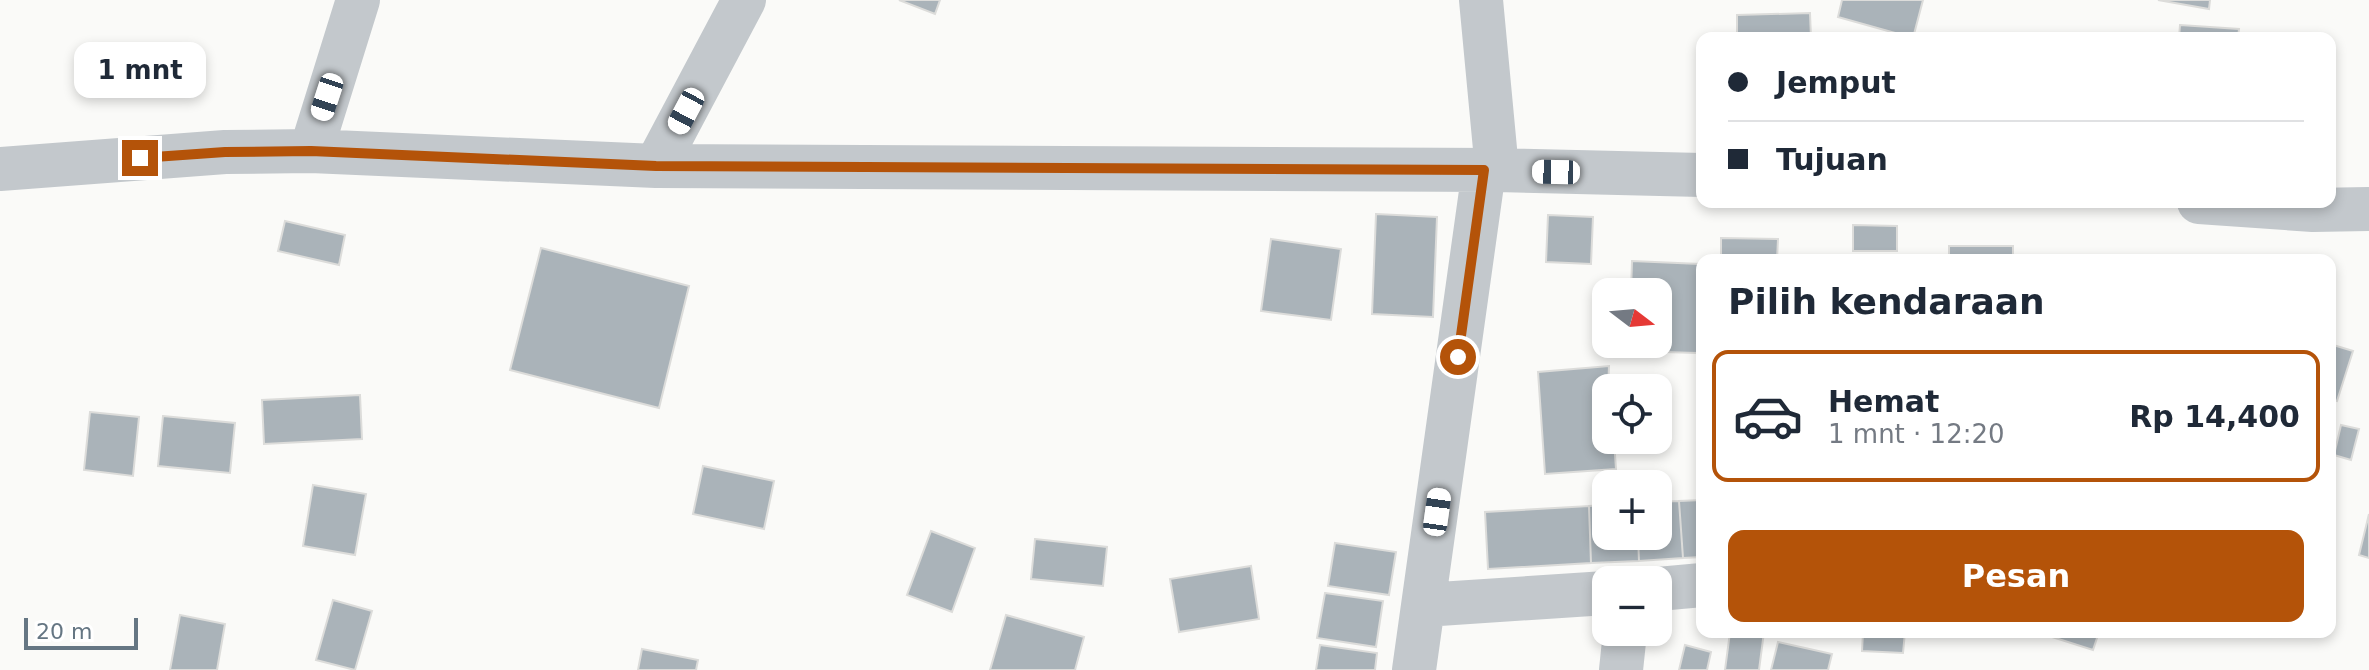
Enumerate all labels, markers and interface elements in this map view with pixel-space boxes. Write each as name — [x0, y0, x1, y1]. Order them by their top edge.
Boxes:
callout: 1 mnt — [74, 42, 206, 98]
text: 1 mnt — [97, 55, 183, 85]
text: Jemput — [1776, 65, 1896, 100]
car — [308, 70, 346, 124]
car — [664, 84, 708, 138]
route end — [122, 140, 158, 176]
text: Tujuan — [1776, 142, 1888, 177]
car — [1532, 160, 1580, 184]
north arrow — [1592, 278, 1672, 358]
map controls — [1592, 278, 1672, 646]
text: Pilih kendaraan — [1728, 281, 2045, 322]
route start — [1440, 339, 1476, 375]
button: locate — [1592, 374, 1672, 454]
icon: car — [1732, 380, 1804, 452]
text: Hemat — [1828, 384, 1939, 419]
text: Rp 14,400 — [2129, 399, 2300, 434]
text: 1 mnt · 12:20 — [1828, 419, 2005, 449]
button: + — [1592, 470, 1672, 550]
car — [1422, 487, 1452, 537]
button: Pesan — [1728, 530, 2304, 622]
button: − — [1592, 566, 1672, 646]
scale bar — [24, 614, 138, 650]
text: 20 m — [36, 619, 92, 644]

